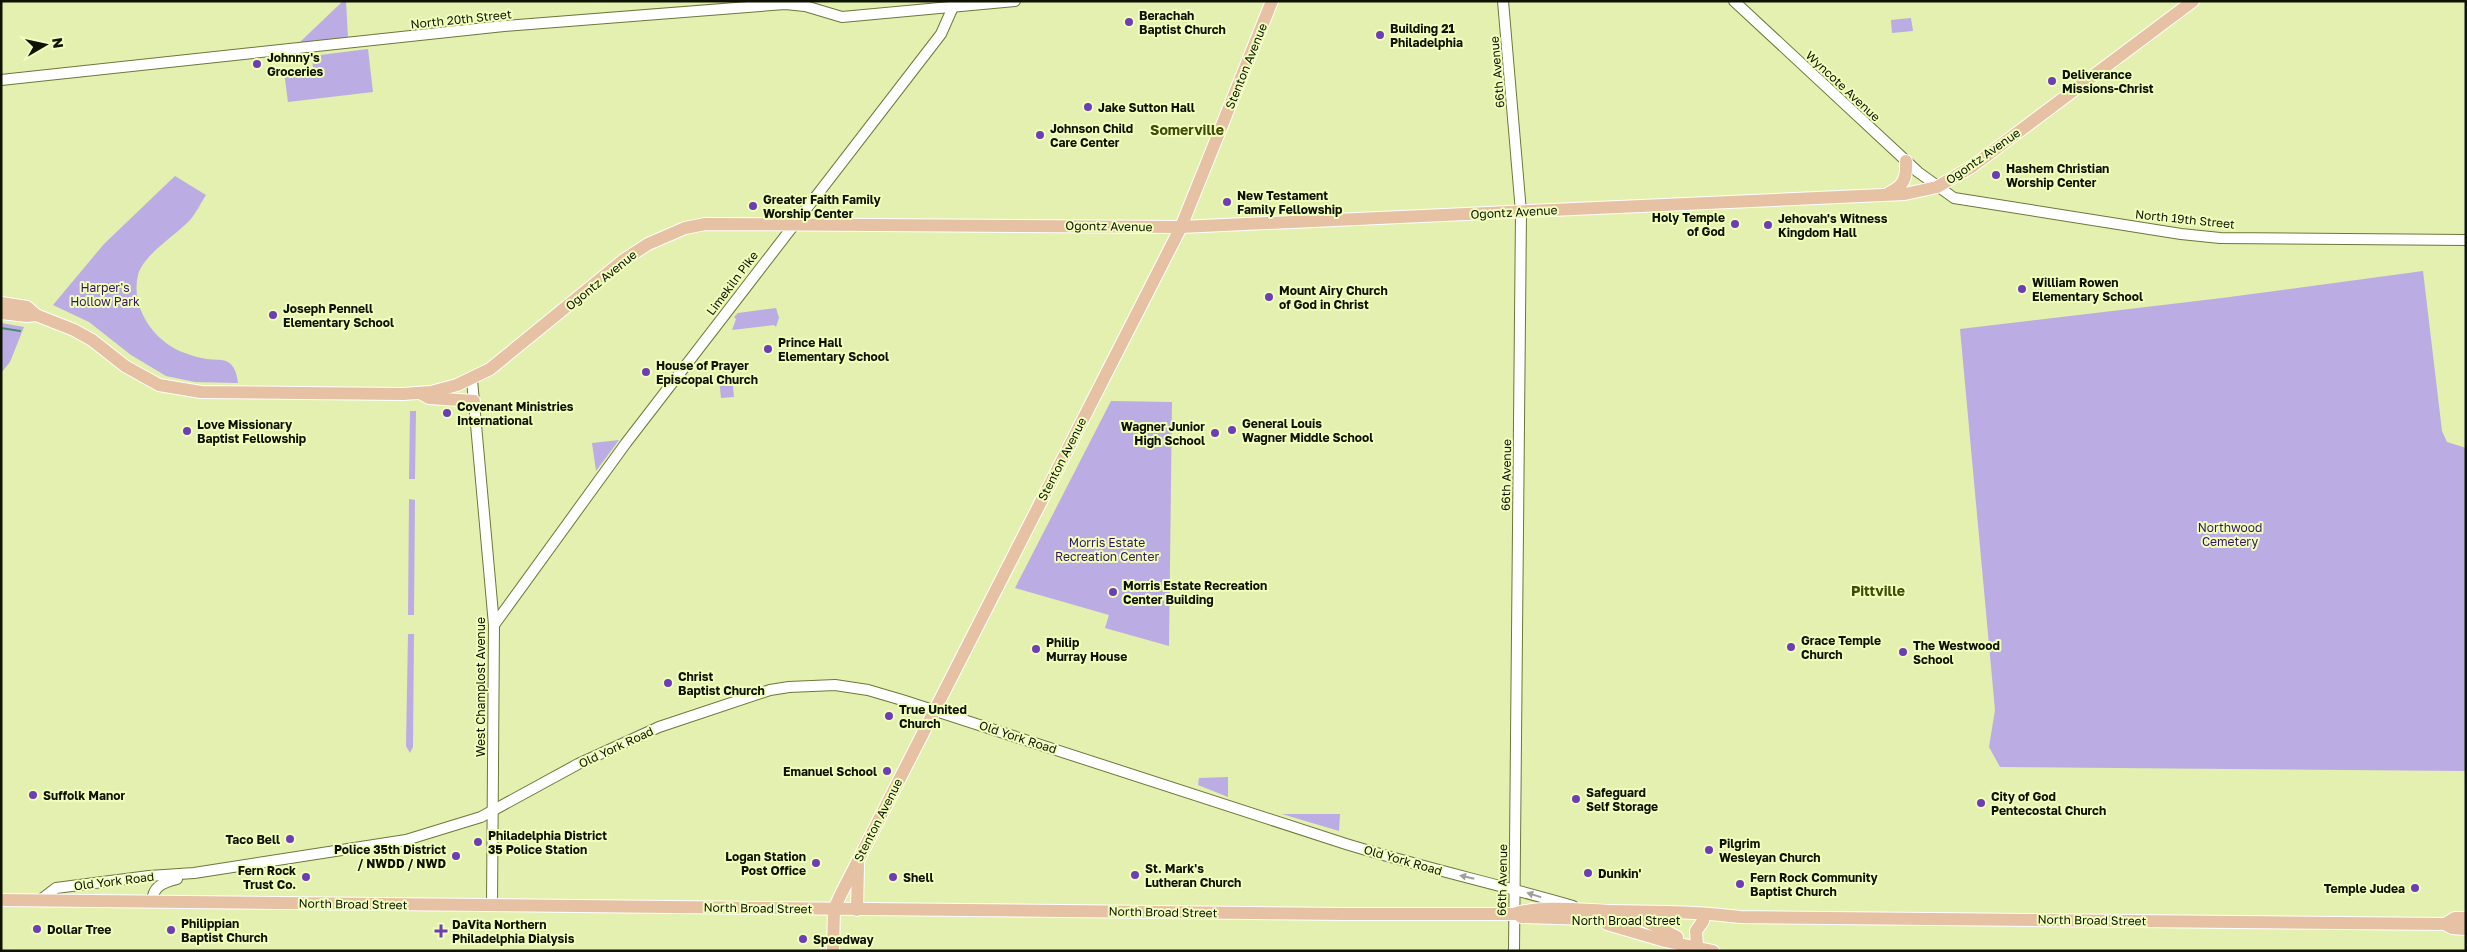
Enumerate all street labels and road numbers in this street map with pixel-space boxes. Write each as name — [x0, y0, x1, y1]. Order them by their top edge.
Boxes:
street label: North 20th Street — [410, 6, 512, 32]
street label: Stenton Avenue — [1222, 21, 1270, 111]
street label: 66th Avenue — [1486, 35, 1508, 109]
street label: Wyncote Avenue — [1803, 48, 1883, 124]
street label: Ogontz Avenue — [1943, 125, 2023, 187]
street label: Ogontz Avenue — [1470, 202, 1558, 222]
street label: North 19th Street — [2134, 206, 2236, 232]
street label: Ogontz Avenue — [1065, 218, 1153, 234]
street label: Ogontz Avenue — [562, 247, 640, 313]
street label: Limekiln Pike — [703, 248, 761, 318]
street label: Stenton Avenue — [1035, 415, 1089, 503]
street label: 66th Avenue — [1498, 439, 1514, 511]
street label: West Champlost Avenue — [473, 617, 488, 757]
street label: Old York Road — [977, 717, 1059, 757]
street label: Old York Road — [576, 723, 656, 771]
street label: Stenton Avenue — [851, 776, 905, 864]
street label: Old York Road — [1362, 842, 1444, 878]
street label: 66th Avenue — [1494, 844, 1510, 916]
street label: Old York Road — [73, 869, 155, 893]
street label: North Broad Street — [298, 896, 408, 912]
street label: North Broad Street — [703, 900, 813, 916]
street label: North Broad Street — [1108, 904, 1218, 920]
street label: North Broad Street — [2037, 912, 2147, 928]
street label: North Broad Street — [1572, 913, 1681, 928]

